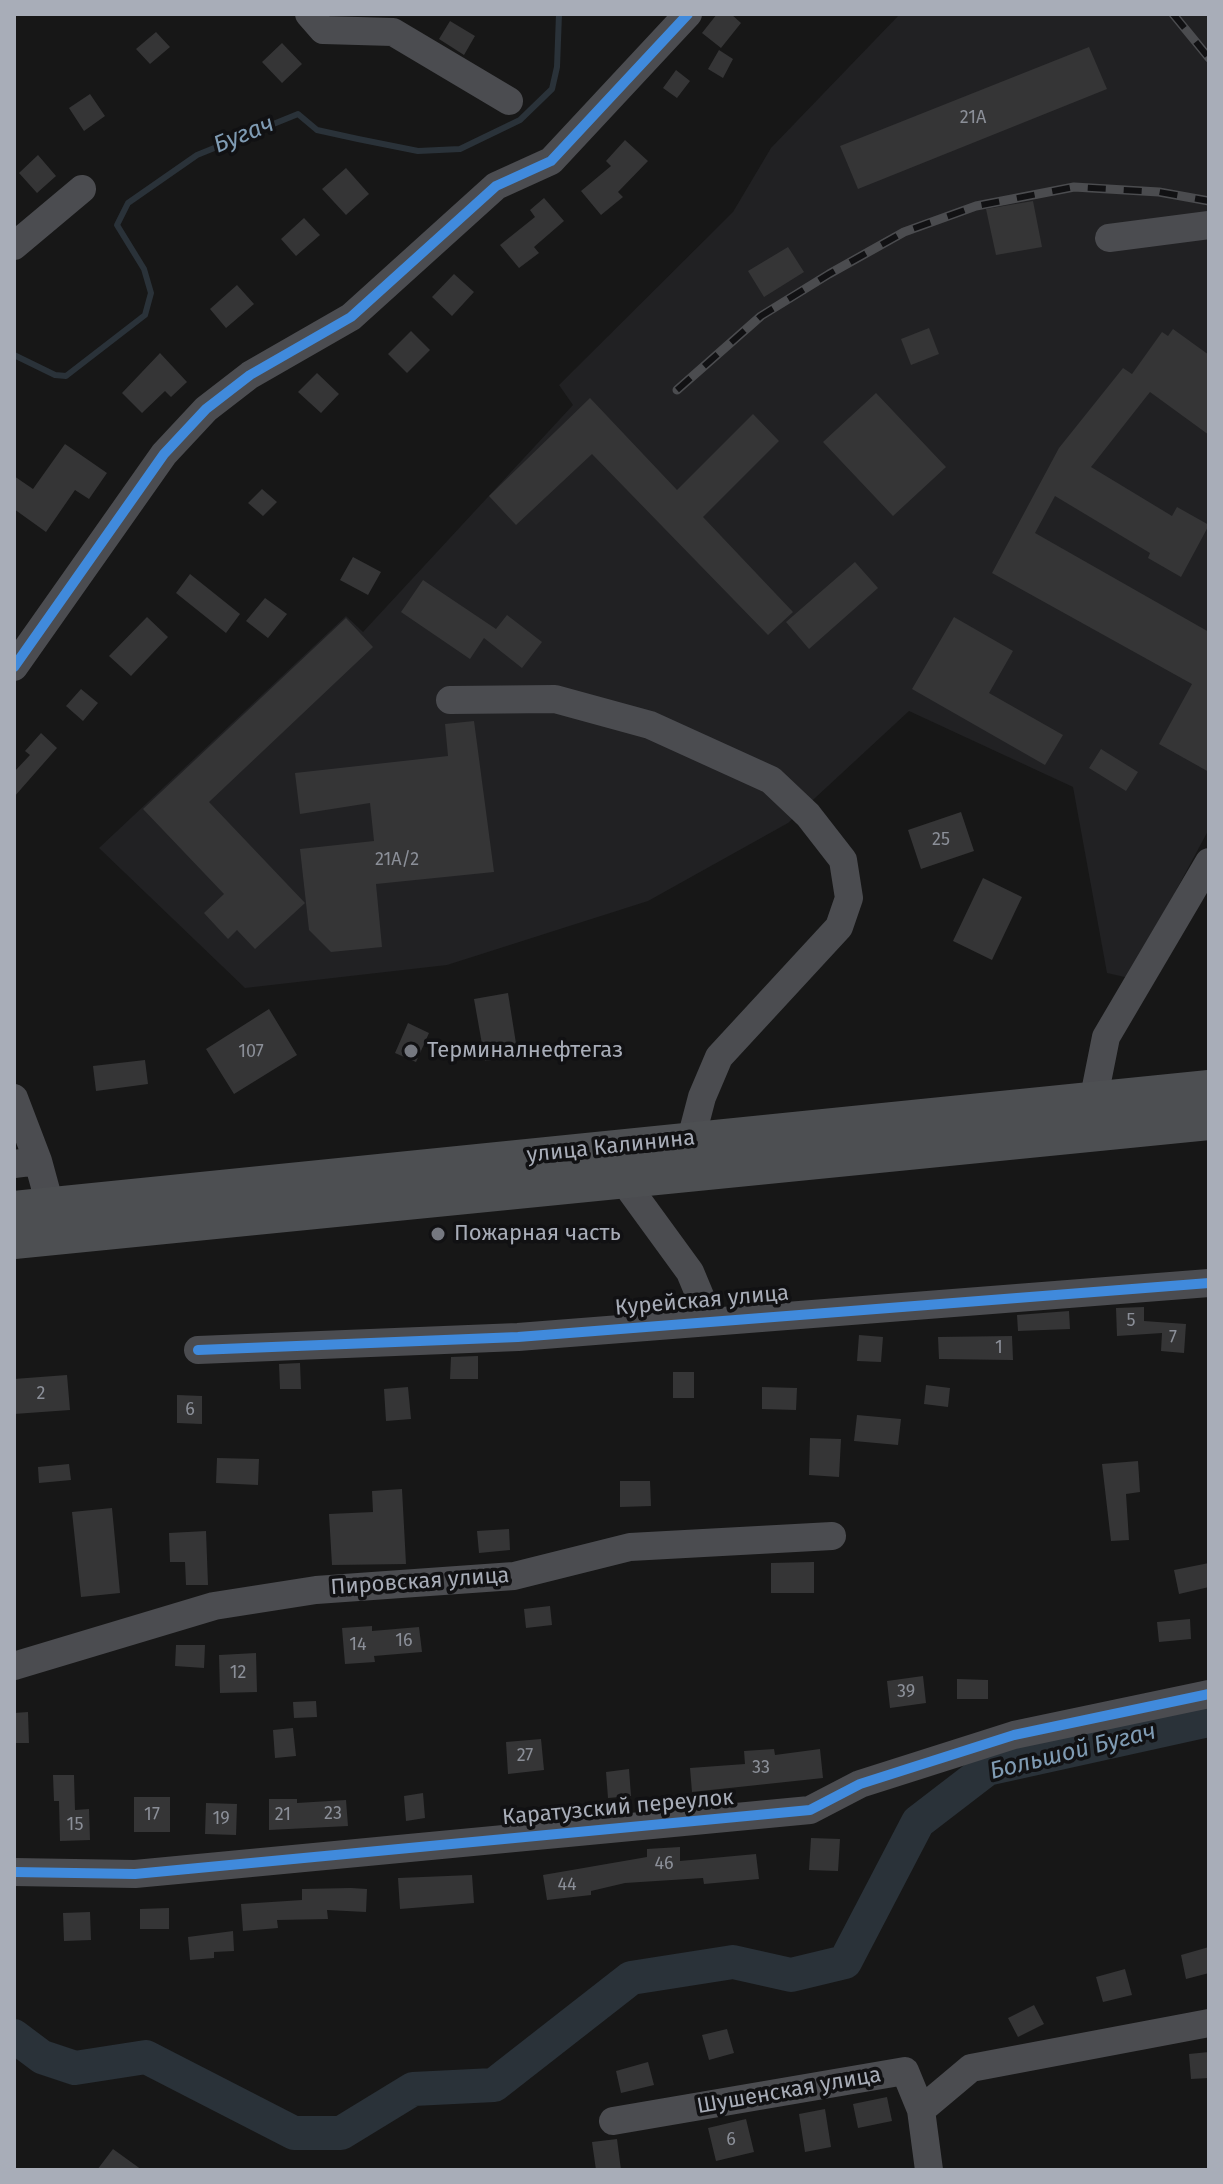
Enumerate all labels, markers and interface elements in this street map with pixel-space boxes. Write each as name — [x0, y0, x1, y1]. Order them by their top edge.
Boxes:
house number: 21А — [960, 107, 986, 129]
water label: Бугач — [209, 110, 279, 160]
house number: 25 — [932, 829, 950, 851]
house number: 21А/2 — [375, 849, 419, 871]
place label: Терминалнефтегаз — [427, 1038, 623, 1064]
house number: 107 — [238, 1041, 264, 1063]
marker: Терминалнефтегаз — [402, 1042, 420, 1060]
street label: улица Калинина — [526, 1125, 696, 1169]
place label: Пожарная часть — [454, 1221, 621, 1247]
marker: Пожарная часть — [429, 1225, 447, 1243]
street label: Курейская улица — [614, 1280, 790, 1322]
house number: 5 — [1126, 1310, 1136, 1332]
house number: 7 — [1169, 1327, 1177, 1349]
house number: 1 — [995, 1337, 1003, 1359]
house number: 2 — [37, 1383, 45, 1405]
house number: 6 — [185, 1399, 195, 1421]
street label: Пировская улица — [330, 1563, 510, 1601]
house number: 16 — [395, 1630, 413, 1652]
house number: 14 — [349, 1634, 367, 1656]
house number: 12 — [230, 1662, 246, 1684]
house number: 39 — [897, 1681, 915, 1703]
water label: Большой Бугач — [987, 1717, 1159, 1787]
house number: 27 — [517, 1745, 533, 1767]
house number: 33 — [752, 1757, 770, 1779]
street label: Каратузский переулок — [501, 1785, 735, 1831]
house number: 23 — [324, 1803, 342, 1825]
house number: 17 — [144, 1804, 160, 1826]
house number: 21 — [275, 1804, 291, 1826]
house number: 19 — [212, 1808, 230, 1830]
house number: 15 — [67, 1814, 83, 1836]
house number: 46 — [654, 1853, 674, 1875]
house number: 44 — [557, 1874, 577, 1896]
street label: Шушенская улица — [695, 2062, 883, 2120]
house number: 6 — [726, 2129, 736, 2151]

